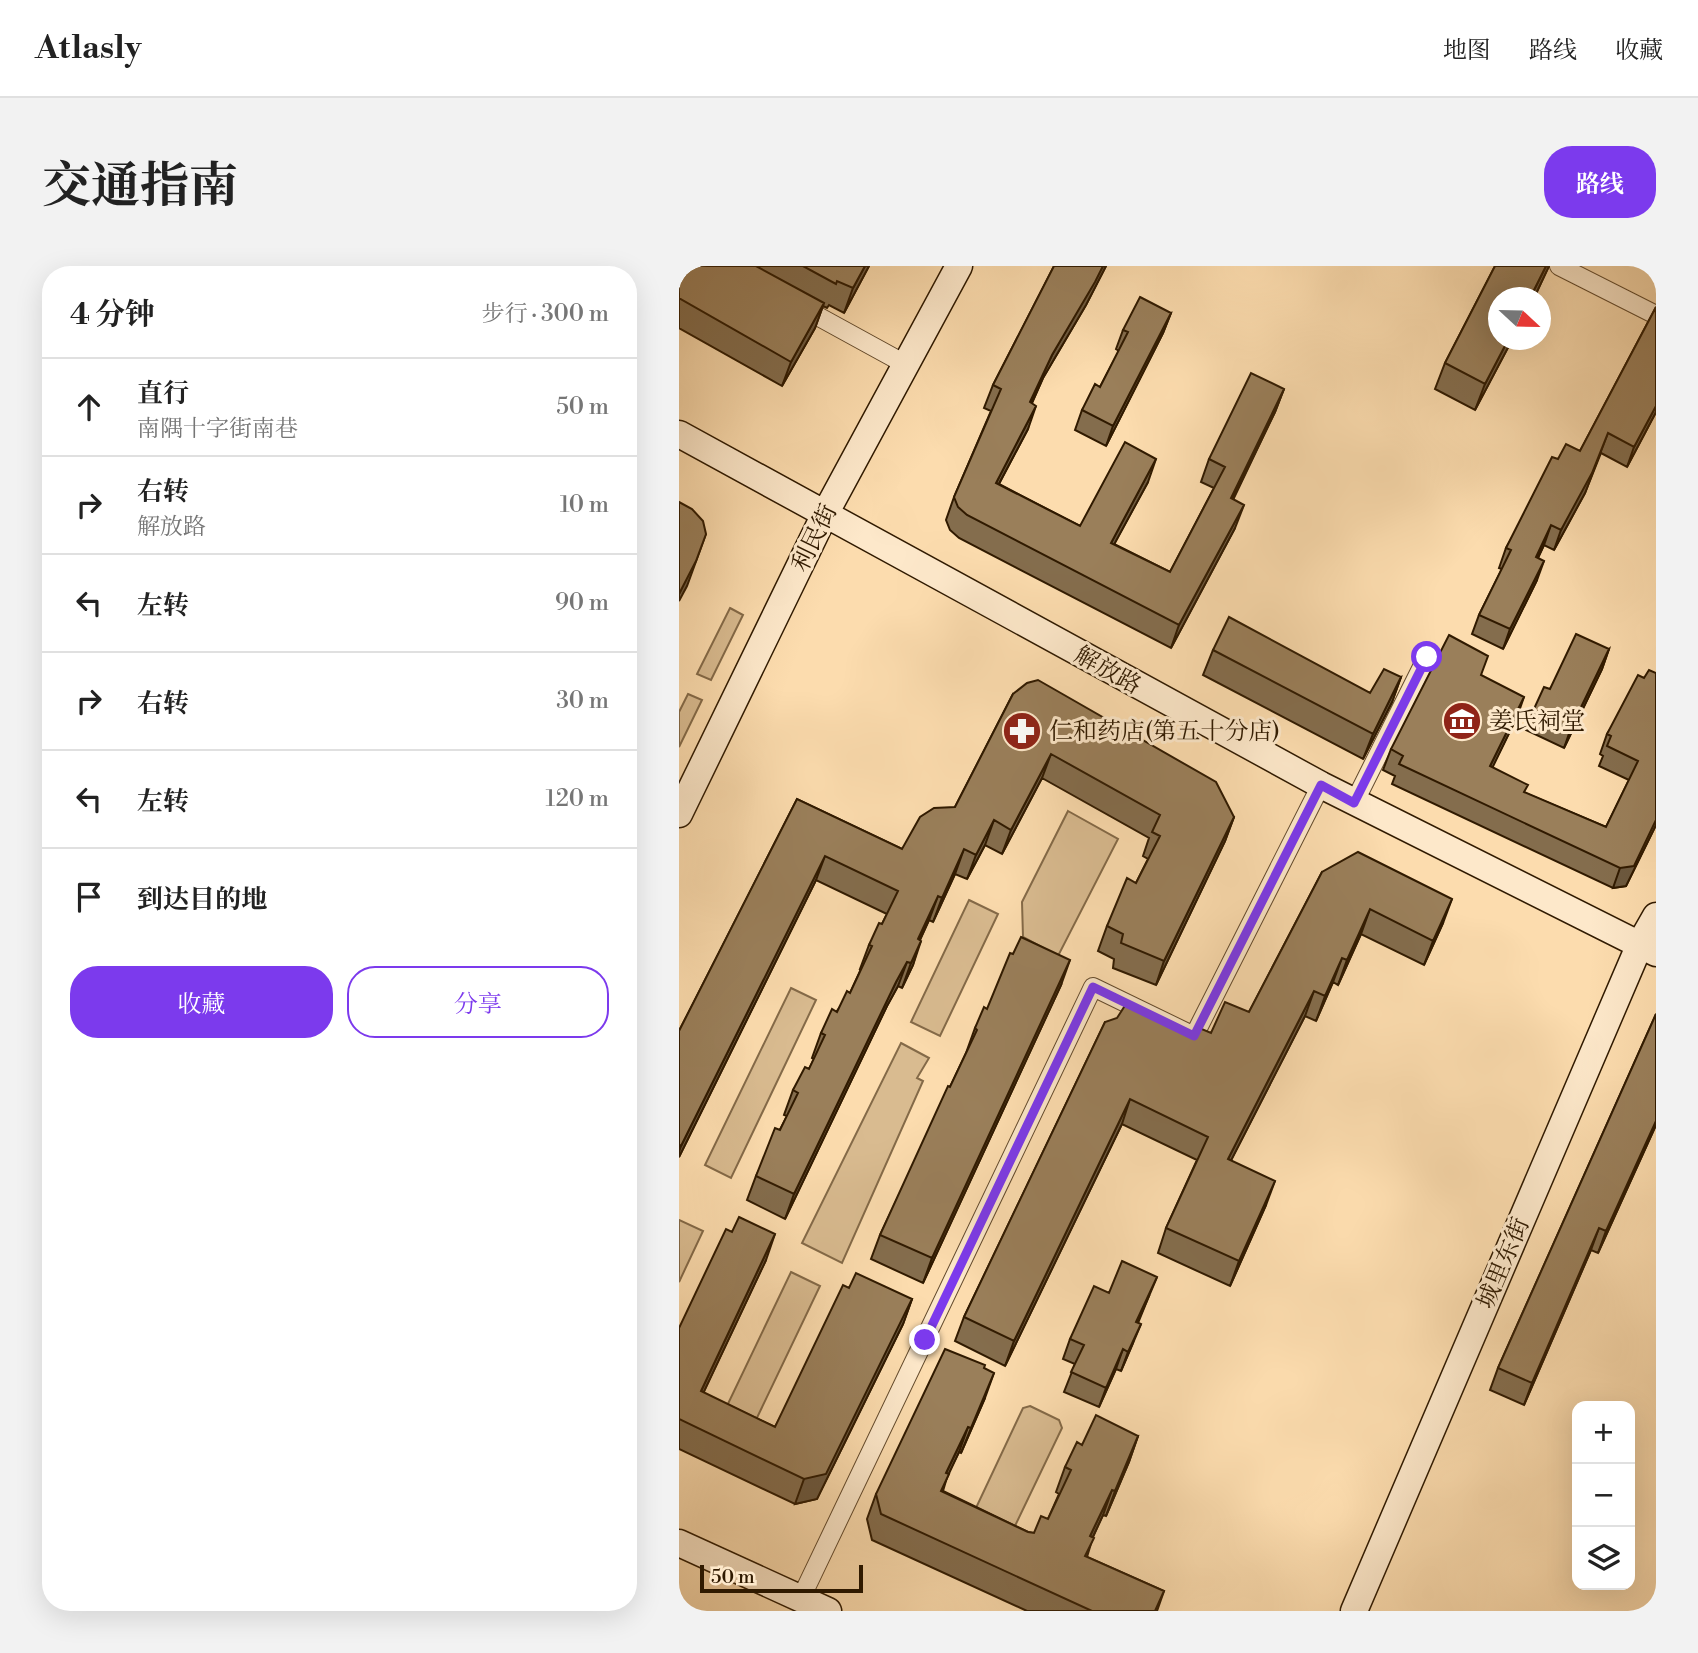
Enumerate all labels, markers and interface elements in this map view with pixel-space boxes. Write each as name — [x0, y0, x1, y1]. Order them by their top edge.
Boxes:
text: Atlasly — [35, 28, 141, 69]
text: 地图 — [1443, 36, 1491, 66]
text: 路线 — [1529, 36, 1577, 66]
text: 收藏 — [1615, 36, 1663, 66]
button: 路线 — [1544, 146, 1656, 218]
text: 交通指南 — [42, 157, 238, 218]
north arrow — [1488, 287, 1551, 350]
text: 4 分钟 — [70, 296, 155, 334]
text: 步行 · 300 m — [482, 300, 609, 328]
text: 直行 — [137, 378, 189, 410]
icon: ahead — [70, 388, 108, 426]
text: 50 m — [556, 393, 609, 421]
text: 南隅十字街南巷 — [137, 415, 298, 443]
text: 右转 — [137, 476, 189, 508]
icon: right — [70, 486, 108, 524]
text: 10 m — [560, 491, 609, 519]
street label: 利民街 — [786, 500, 844, 577]
text: 解放路 — [137, 513, 206, 541]
icon: left — [70, 584, 108, 622]
text: 90 m — [555, 589, 609, 617]
text: 左转 — [137, 590, 189, 622]
street label: 解放路 — [1069, 640, 1146, 701]
route start — [1411, 641, 1442, 672]
icon: right — [70, 682, 108, 720]
text: 30 m — [556, 687, 609, 715]
text: 右转 — [137, 688, 189, 720]
museum icon: 姜氏祠堂 — [1441, 700, 1483, 742]
place label: 姜氏祠堂 — [1489, 707, 1585, 737]
pharmacy icon: 仁和药店(第五十分店) — [1001, 710, 1043, 752]
place label: 仁和药店(第五十分店) — [1049, 717, 1280, 747]
icon: left — [70, 780, 108, 818]
text: 120 m — [545, 785, 609, 813]
text: 左转 — [137, 786, 189, 818]
icon: arrive — [70, 878, 108, 916]
text: 到达目的地 — [137, 884, 267, 916]
button: 收藏 — [70, 966, 333, 1038]
button: 分享 — [347, 966, 609, 1038]
street label: 城里东街 — [1471, 1213, 1536, 1313]
route end — [909, 1324, 940, 1355]
map controls — [1572, 1401, 1635, 1590]
button: + — [1572, 1401, 1635, 1464]
button: − — [1572, 1464, 1635, 1527]
button: layers — [1572, 1527, 1635, 1590]
scale bar — [700, 1562, 863, 1594]
text: 50 m — [711, 1565, 755, 1589]

